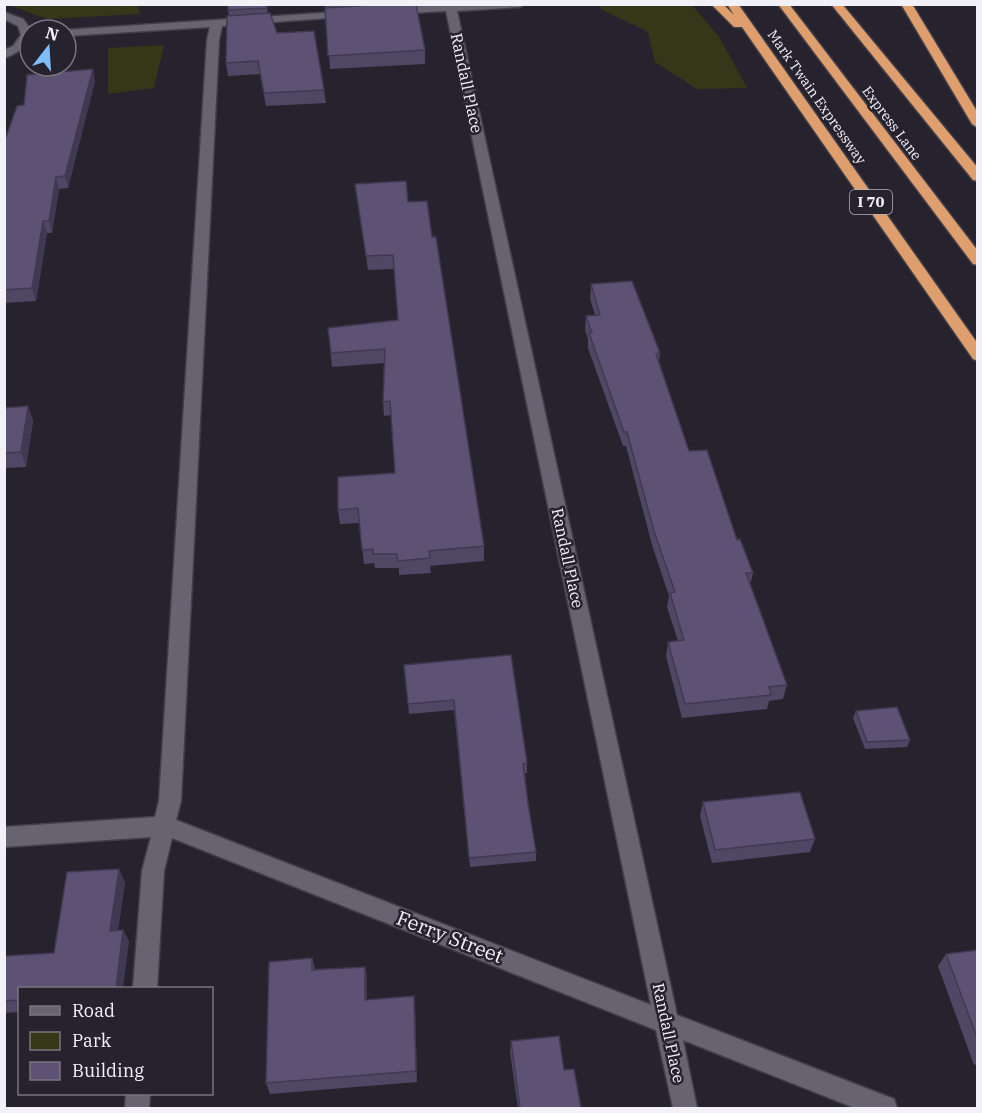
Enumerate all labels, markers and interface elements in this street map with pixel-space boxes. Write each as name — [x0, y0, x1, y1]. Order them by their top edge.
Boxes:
north arrow — [18, 18, 78, 78]
text: N — [43, 22, 61, 45]
street label: Mark Twain Expressway — [764, 26, 871, 168]
street label: Randall Place — [447, 31, 487, 135]
street label: Express Lane — [858, 82, 926, 164]
road number: I 70 — [850, 190, 892, 214]
street label: Randall Place — [548, 506, 588, 610]
street label: Ferry Street — [393, 904, 507, 969]
street label: Randall Place — [649, 981, 689, 1085]
legend — [18, 987, 213, 1095]
text: Road — [72, 999, 115, 1022]
text: Park — [72, 1029, 112, 1052]
text: Building — [72, 1059, 144, 1082]

